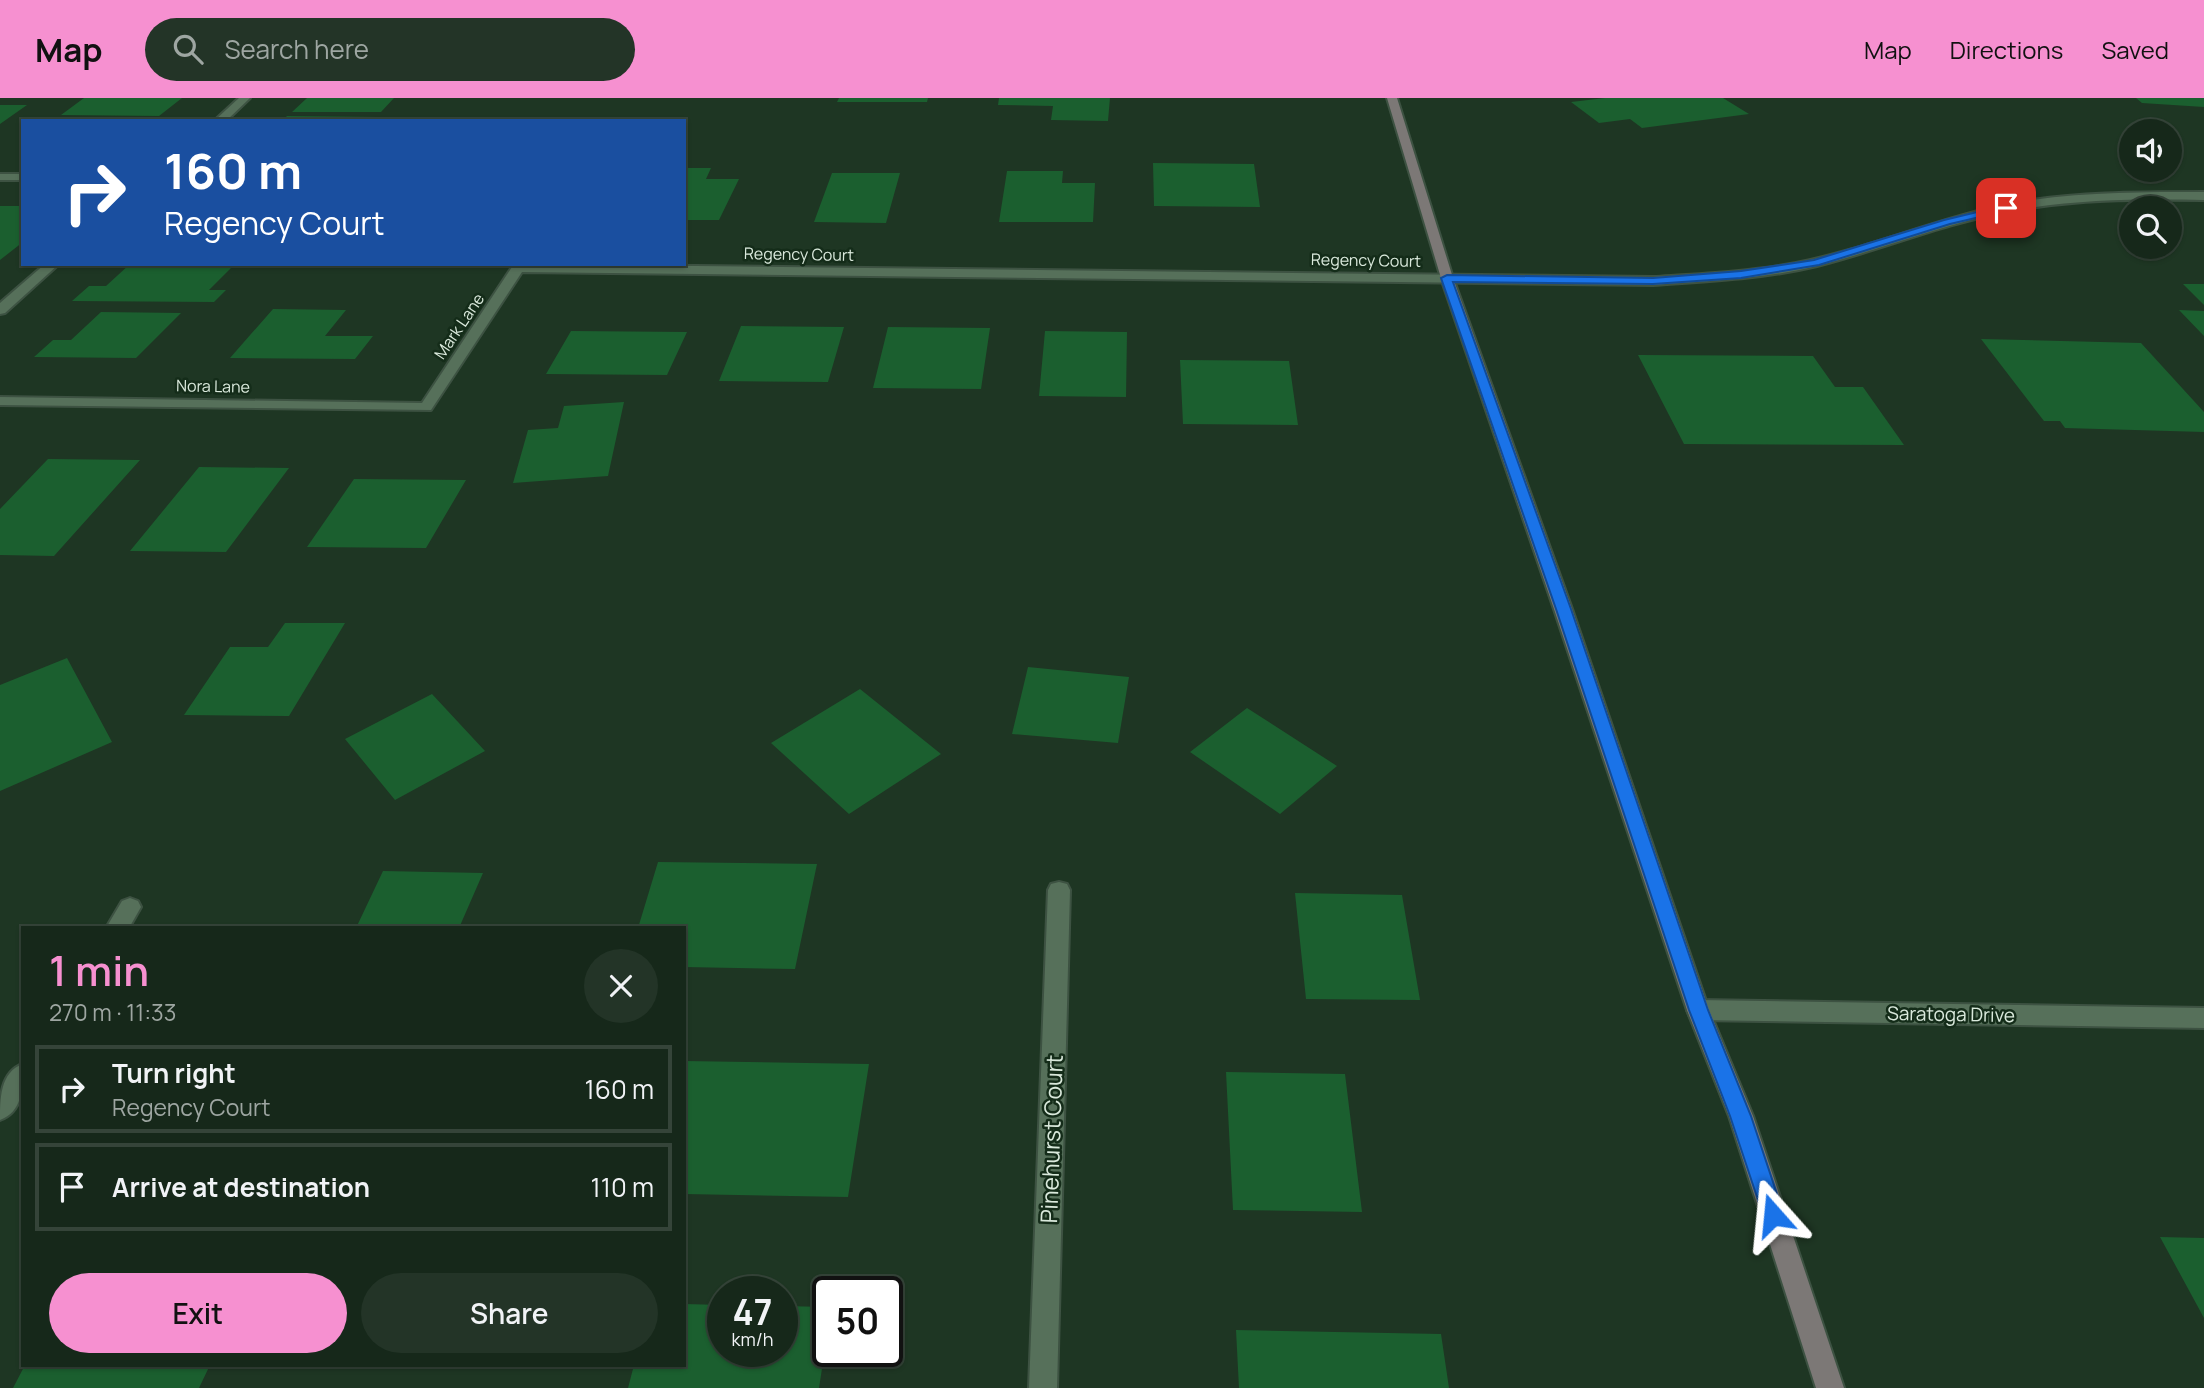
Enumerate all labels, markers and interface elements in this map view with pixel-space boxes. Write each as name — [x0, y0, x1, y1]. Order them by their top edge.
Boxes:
search box — [145, 18, 635, 81]
text: Map — [35, 27, 103, 72]
icon: search — [169, 30, 207, 68]
text: Search here — [225, 31, 369, 67]
text: Map — [1864, 33, 1912, 66]
text: Directions — [1950, 33, 2063, 66]
text: Saved — [2101, 33, 2169, 66]
map controls — [2119, 119, 2182, 259]
button: sound — [2119, 119, 2182, 182]
text: 160 m — [164, 137, 302, 204]
icon: right — [49, 147, 140, 238]
pin — [1976, 178, 2036, 238]
icon: arrive — [1987, 189, 2025, 227]
button: search — [2119, 196, 2182, 259]
text: Regency Court — [164, 201, 385, 245]
street label: Regency Court — [744, 242, 854, 266]
street label: Regency Court — [1311, 248, 1421, 272]
street label: Mark Lane — [429, 289, 489, 363]
street label: Nora Lane — [176, 374, 250, 398]
text: 1 min — [49, 941, 149, 999]
button: close — [584, 949, 658, 1023]
text: 270 m · 11:33 — [49, 996, 176, 1028]
street label: Saratoga Drive — [1887, 1000, 2015, 1028]
street label: Pinehurst Court — [1032, 1054, 1070, 1224]
text: Turn right — [112, 1055, 236, 1091]
icon: right — [53, 1070, 91, 1108]
text: 160 m — [585, 1071, 654, 1107]
text: Regency Court — [112, 1091, 270, 1123]
icon: arrive — [53, 1168, 91, 1206]
text: Arrive at destination — [112, 1169, 370, 1205]
text: 110 m — [591, 1169, 654, 1205]
position arrow — [1736, 1178, 1810, 1252]
button: Exit — [49, 1273, 347, 1353]
button: Share — [361, 1273, 658, 1353]
speed limit sign: 50 — [812, 1276, 903, 1367]
text: 47 — [733, 1288, 772, 1336]
text: km/h — [732, 1327, 773, 1351]

